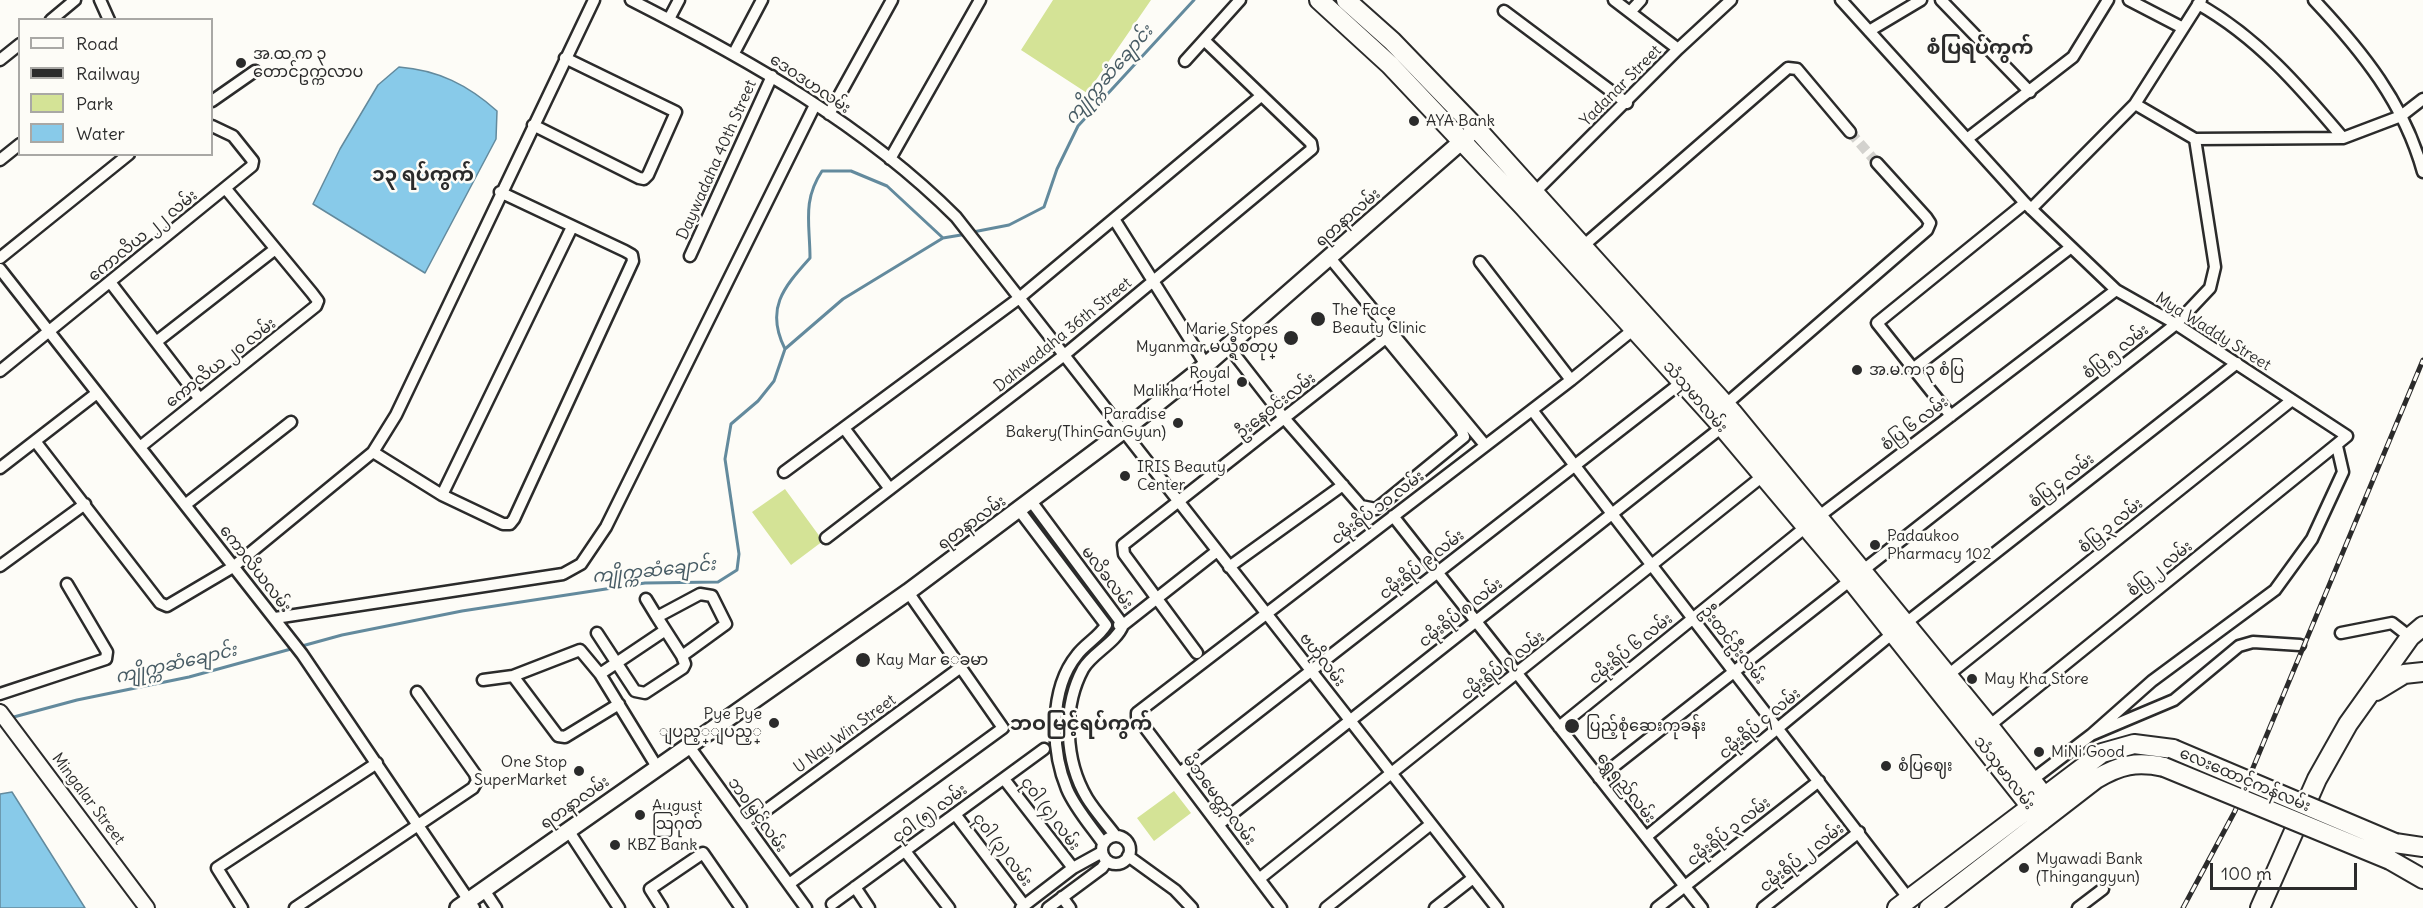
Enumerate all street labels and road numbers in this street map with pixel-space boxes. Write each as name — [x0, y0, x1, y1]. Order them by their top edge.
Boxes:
street label: Yadanar Street — [1576, 41, 1666, 131]
street label: ဒေဝဒဟလမ်း — [766, 50, 854, 118]
street label: Daywadaha 40th Street — [673, 77, 761, 243]
street label: ရတနာလမ်း — [1312, 185, 1384, 251]
street label: ကောလိယ ၂၂ လမ်း — [85, 186, 201, 286]
street label: Dahwadaha 36th Street — [990, 274, 1136, 396]
street label: Mya Waddy Street — [2152, 289, 2274, 375]
street label: ကောလိယ ၂၀ လမ်း — [162, 314, 280, 412]
street label: စံပြ ၅ လမ်း — [2079, 320, 2153, 384]
street label: သံသုမာလမ်း — [1659, 357, 1731, 437]
street label: ဦးနေဝင်းလမ်း — [1232, 369, 1320, 443]
street label: စံပြ ၆ လမ်း — [1878, 393, 1952, 455]
street label: စံပြ ၄ လမ်း — [2026, 450, 2098, 512]
street label: ငမိုးရိပ် ၁၀ လမ်း — [1328, 467, 1428, 549]
street label: ရတနာလမ်း — [934, 492, 1010, 554]
street label: စံပြ ၃ လမ်း — [2075, 494, 2147, 558]
street label: ကောလိယလမ်း — [215, 522, 295, 616]
street label: ငမိုးရိပ် ၉ လမ်း — [1376, 526, 1468, 604]
street label: စံပြ ၂ လမ်း — [2124, 537, 2196, 601]
street label: မလိခလမ်း — [1077, 543, 1137, 613]
street label: ငမိုးရိပ် ၈ လမ်း — [1415, 574, 1507, 652]
street label: ဦးတင်ဦးလမ်း — [1696, 602, 1770, 688]
street label: ငမိုးရိပ် ၆ လမ်း — [1585, 609, 1677, 689]
street label: ငမိုးရိပ် ၇ လမ်း — [1457, 627, 1549, 705]
street label: ဗဟိုလမ်း — [1295, 629, 1349, 691]
street label: ငမိုးရိပ် ၄ လမ်း — [1715, 684, 1805, 764]
street label: U Nay Win Street — [790, 691, 900, 777]
street label: သံသုမာလမ်း — [1969, 732, 2039, 814]
street label: လေးထောင့်ကန်လမ်း — [2177, 744, 2313, 816]
street label: Mingalar Street — [47, 749, 129, 849]
street label: ရွှေရည်လမ်း — [1593, 749, 1659, 827]
street label: မိဘမေတ္တာလမ်း — [1178, 751, 1260, 849]
street label: ရတနာလမ်း — [537, 772, 613, 834]
street label: ငုဝါ (၄) လမ်း — [1016, 773, 1084, 855]
street label: ဘ၀မြင့်လမ်း — [723, 774, 791, 856]
street label: ငုဝါ (၅) လမ်း — [889, 780, 971, 848]
street label: ငမိုးရိပ် ၃ လမ်း — [1684, 794, 1774, 870]
street label: ငုဝါ (၃) လမ်း — [968, 809, 1036, 891]
street label: ငမိုးရိပ် ၂ လမ်း — [1756, 819, 1848, 897]

